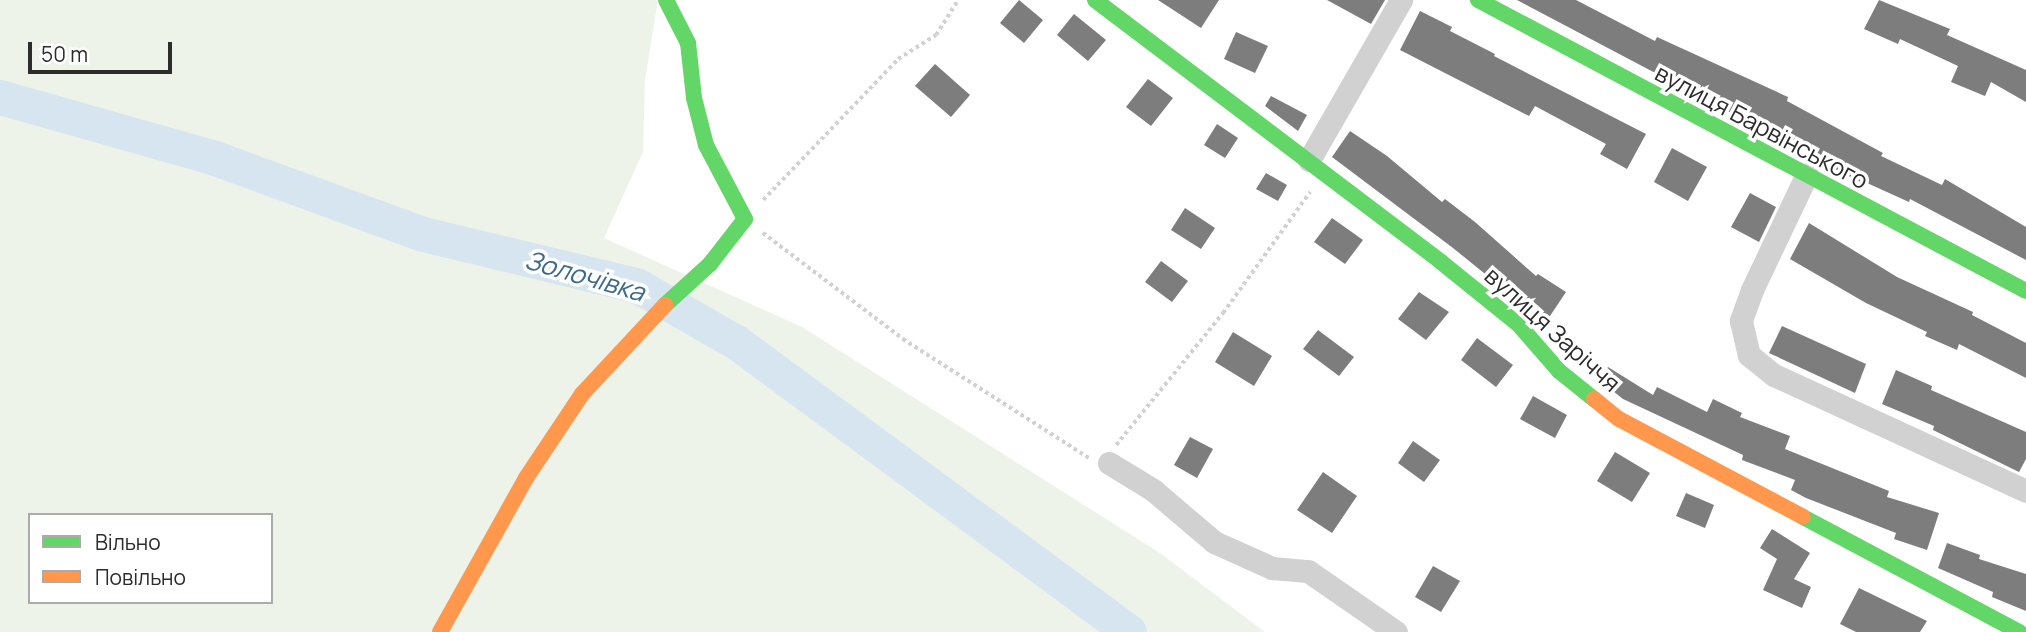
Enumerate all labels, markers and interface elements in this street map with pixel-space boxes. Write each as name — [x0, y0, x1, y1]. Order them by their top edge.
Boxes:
scale bar — [32, 28, 175, 72]
text: 50 m — [41, 40, 88, 68]
street label: вулиця Барвінського — [1651, 58, 1873, 194]
water label: Золочівка — [522, 244, 648, 308]
street label: вулиця Заріччя — [1479, 261, 1627, 397]
legend — [28, 513, 273, 604]
text: Вільно — [95, 528, 161, 556]
text: Повільно — [95, 563, 186, 591]

